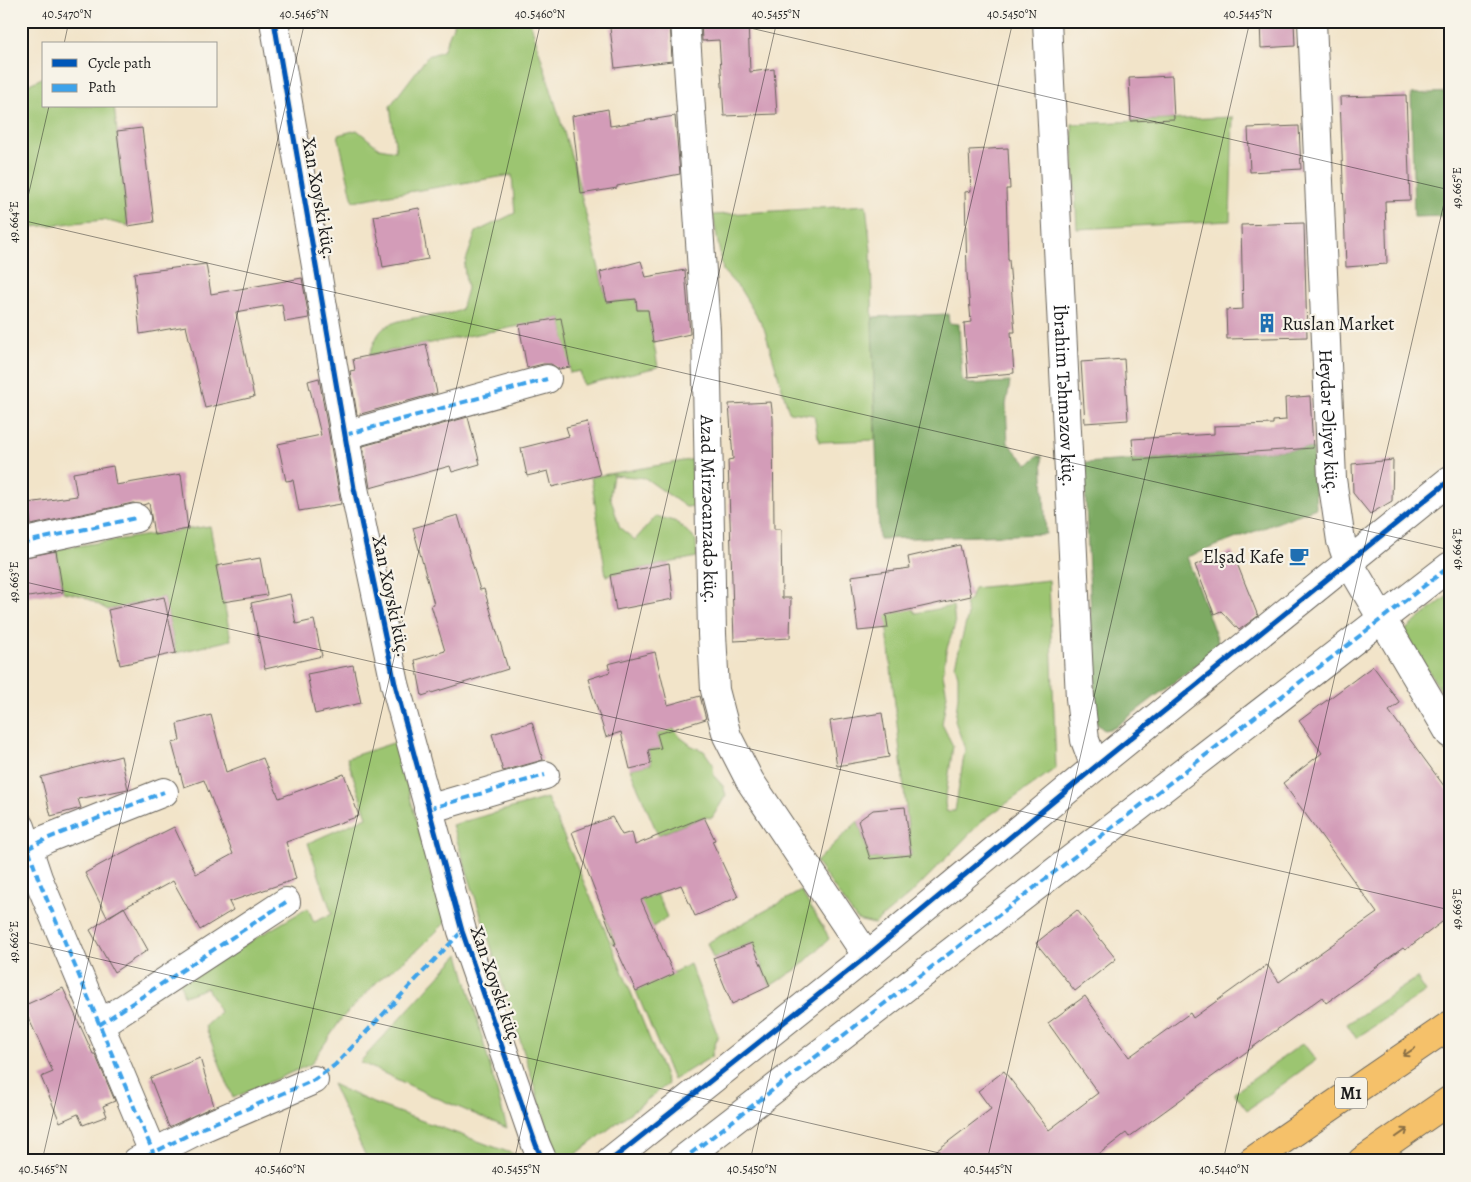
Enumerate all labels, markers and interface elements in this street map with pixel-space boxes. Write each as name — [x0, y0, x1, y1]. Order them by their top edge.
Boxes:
text: 40.5470°N — [42, 6, 92, 22]
text: 40.5465°N — [279, 6, 329, 22]
text: 40.5460°N — [515, 6, 566, 22]
text: 40.5455°N — [752, 6, 801, 22]
text: 40.5450°N — [987, 6, 1037, 22]
text: 40.5445°N — [1224, 6, 1273, 22]
legend — [42, 42, 218, 108]
text: Cycle path — [88, 53, 151, 73]
text: Path — [88, 77, 116, 97]
street label: Xan Xoyski küç. — [295, 135, 343, 262]
text: 49.665°E — [1449, 167, 1465, 209]
text: 49.664°E — [6, 201, 22, 243]
street label: İbrahim Təhməzov küç. — [1047, 304, 1082, 488]
place label: Ruslan Market — [1282, 311, 1395, 337]
building icon: Ruslan Market — [1256, 312, 1278, 334]
street label: Heydər Əliyev küç. — [1312, 349, 1346, 496]
street label: Azad Mirzəcanzadə küç. — [694, 414, 723, 604]
text: 49.664°E — [1449, 528, 1465, 570]
street label: Xan Xoyski küç. — [365, 533, 417, 660]
place label: Elşad Kafe — [1203, 544, 1284, 570]
cafe icon: Elşad Kafe — [1288, 545, 1310, 567]
text: 49.663°E — [6, 561, 22, 603]
text: 49.663°E — [1449, 888, 1465, 930]
text: 49.662°E — [6, 921, 22, 963]
street label: Xan Xoyski küç. — [464, 922, 529, 1048]
one-way arrow — [1403, 1047, 1417, 1057]
road number: M1 — [1335, 1078, 1367, 1108]
one-way arrow — [1394, 1128, 1408, 1138]
text: 40.5465°N — [18, 1161, 68, 1177]
text: 40.5460°N — [255, 1161, 306, 1177]
text: 40.5455°N — [492, 1161, 541, 1177]
text: 40.5450°N — [727, 1161, 777, 1177]
text: 40.5445°N — [964, 1161, 1013, 1177]
text: 40.5440°N — [1199, 1161, 1249, 1177]

